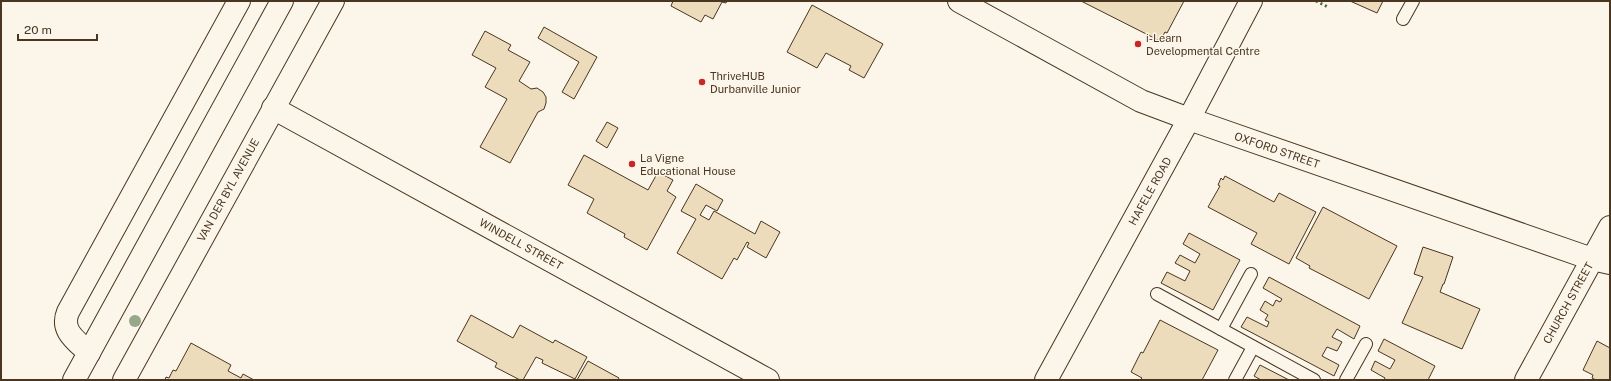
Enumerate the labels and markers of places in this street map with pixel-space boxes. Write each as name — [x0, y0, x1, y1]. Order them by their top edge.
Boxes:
place label: i-Learn Developmental Centre — [1146, 32, 1260, 57]
marker: i-Learn Developmental Centre — [1133, 39, 1143, 49]
place label: ThriveHUB Durbanville Junior — [710, 70, 801, 95]
marker: ThriveHUB Durbanville Junior — [697, 77, 707, 87]
place label: La Vigne Educational House — [640, 152, 736, 177]
marker: La Vigne Educational House — [627, 159, 637, 169]

